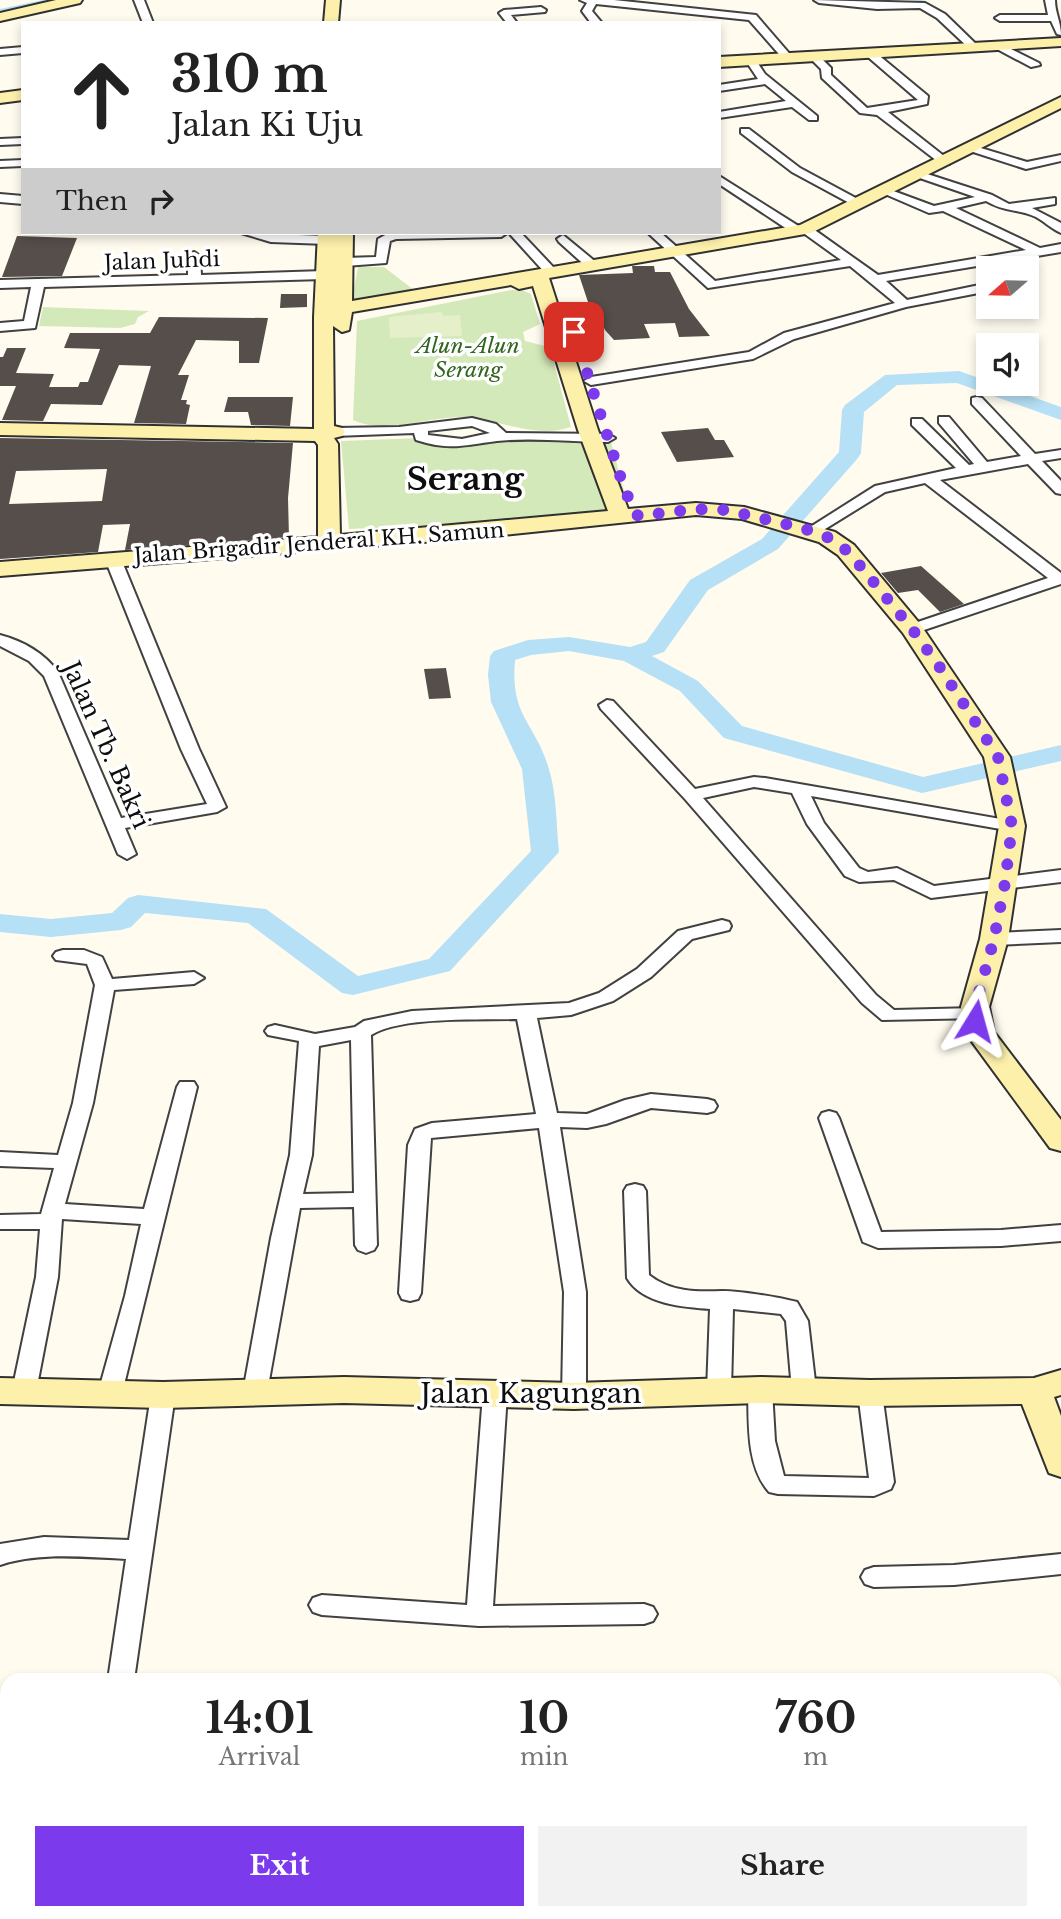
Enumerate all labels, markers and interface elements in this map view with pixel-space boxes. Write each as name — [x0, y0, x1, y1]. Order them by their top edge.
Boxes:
text: 310 m — [171, 44, 328, 105]
icon: ahead — [56, 49, 147, 140]
text: Jalan Ki Uju — [171, 105, 363, 145]
icon: right — [142, 182, 180, 220]
text: Then — [56, 185, 128, 217]
street label: Jalan Juhdi — [101, 246, 220, 276]
north arrow — [976, 256, 1040, 318]
map controls — [976, 256, 1039, 396]
pin — [544, 302, 604, 362]
icon: arrive — [555, 313, 593, 351]
park label: Alun-Alun Serang — [413, 333, 520, 383]
button: sound — [976, 333, 1039, 396]
district label: Serang — [406, 459, 525, 499]
street label: Jalan Brigadir Jenderal KH. Samun — [130, 517, 505, 569]
street label: Jalan Tb. Bakri — [55, 654, 156, 833]
position arrow — [938, 984, 1012, 1058]
street label: Jalan Kagungan — [416, 1376, 642, 1411]
text: 14:01 — [206, 1692, 314, 1744]
text: 10 — [519, 1692, 569, 1744]
text: 760 — [775, 1692, 856, 1744]
text: Arrival — [219, 1743, 300, 1771]
text: min — [520, 1743, 568, 1771]
text: m — [803, 1743, 828, 1771]
button: Exit — [35, 1826, 524, 1906]
button: Share — [538, 1826, 1027, 1906]

